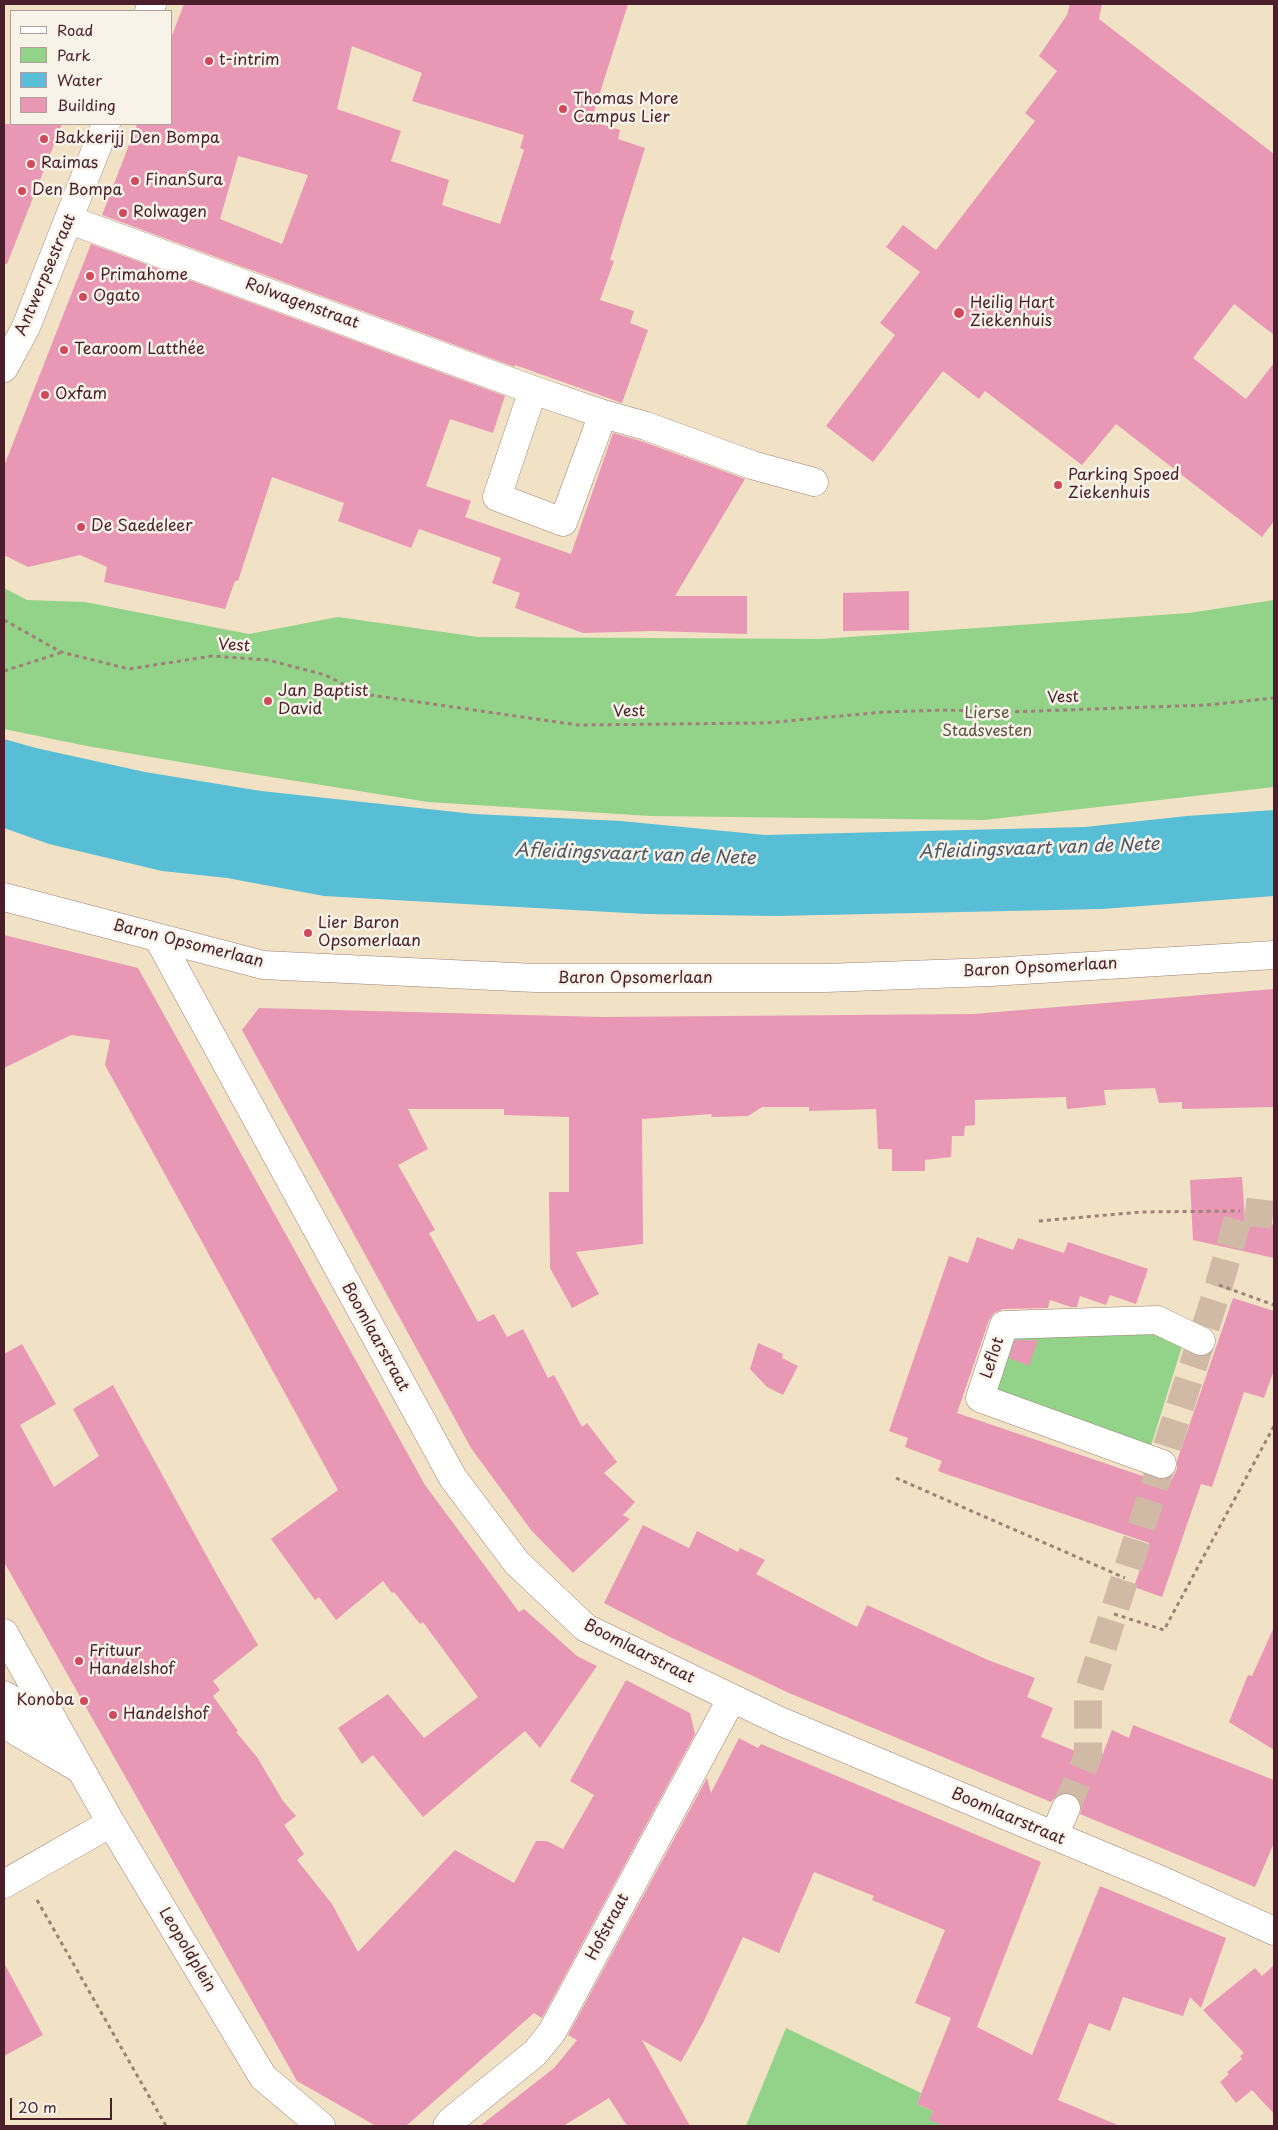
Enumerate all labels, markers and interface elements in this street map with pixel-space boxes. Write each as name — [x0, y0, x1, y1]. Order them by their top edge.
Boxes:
legend — [10, 10, 172, 125]
text: Road — [57, 18, 93, 41]
text: Park — [57, 43, 91, 66]
place label: t-intrim — [219, 51, 280, 71]
marker: t-intrim — [203, 55, 215, 67]
text: Water — [57, 68, 102, 91]
place label: Thomas More Campus Lier — [573, 90, 679, 128]
text: Building — [57, 93, 116, 116]
marker: Thomas More Campus Lier — [557, 103, 569, 115]
place label: Bakkerijj Den Bompa — [54, 129, 220, 149]
marker: Bakkerijj Den Bompa — [38, 133, 50, 145]
place label: Raimas — [41, 154, 98, 174]
marker: Raimas — [25, 158, 37, 170]
place label: FinanSura — [145, 171, 223, 191]
marker: FinanSura — [129, 175, 141, 187]
place label: Den Bompa — [32, 181, 122, 201]
marker: Den Bompa — [16, 185, 28, 197]
place label: Rolwagen — [133, 203, 207, 223]
marker: Rolwagen — [117, 207, 129, 219]
street label: Antwerpsestraat — [12, 211, 80, 339]
place label: Primahome — [100, 266, 188, 286]
marker: Primahome — [84, 270, 96, 282]
street label: Rolwagenstraat — [243, 275, 361, 333]
place label: Ogato — [93, 287, 140, 307]
marker: Ogato — [77, 291, 89, 303]
place label: Heilig Hart Ziekenhuis — [970, 294, 1055, 332]
marker: Heilig Hart Ziekenhuis — [952, 306, 966, 320]
place label: Tearoom Latthée — [74, 340, 205, 360]
marker: Tearoom Latthée — [58, 344, 70, 356]
place label: Oxfam — [55, 385, 107, 405]
marker: Oxfam — [39, 389, 51, 401]
place label: Parking Spoed Ziekenhuis — [1068, 466, 1179, 504]
marker: Parking Spoed Ziekenhuis — [1052, 479, 1064, 491]
place label: De Saedeleer — [91, 517, 193, 537]
marker: De Saedeleer — [75, 521, 87, 533]
street label: Vest — [217, 636, 251, 656]
place label: Jan Baptist David — [278, 682, 368, 720]
street label: Vest — [1047, 688, 1079, 708]
marker: Jan Baptist David — [262, 695, 274, 707]
street label: Vest — [613, 702, 645, 722]
park label: Lierse Stadsvesten — [942, 704, 1032, 742]
water label: Afleidingsvaart van de Nete — [918, 834, 1160, 864]
water label: Afleidingsvaart van de Nete — [514, 840, 756, 870]
place label: Lier Baron Opsomerlaan — [318, 914, 421, 952]
street label: Baron Opsomerlaan — [110, 916, 266, 972]
marker: Lier Baron Opsomerlaan — [302, 927, 314, 939]
street label: Baron Opsomerlaan — [962, 954, 1118, 982]
street label: Baron Opsomerlaan — [557, 969, 713, 989]
street label: Boomlaarstraat — [337, 1279, 413, 1395]
street label: Leflot — [977, 1335, 1009, 1381]
street label: Boomlaarstraat — [580, 1616, 698, 1688]
place label: Frituur Handelshof — [89, 1642, 175, 1680]
marker: Frituur Handelshof — [73, 1655, 85, 1667]
place label: Konoba — [16, 1691, 74, 1711]
marker: Konoba — [78, 1695, 90, 1707]
place label: Handelshof — [123, 1705, 209, 1725]
marker: Handelshof — [107, 1709, 119, 1721]
street label: Boomlaarstraat — [948, 1784, 1068, 1850]
street label: Hofstraat — [582, 1890, 634, 1964]
street label: Leopoldplein — [154, 1904, 220, 1996]
scale bar — [12, 2088, 115, 2120]
text: 20 m — [18, 2095, 57, 2118]

